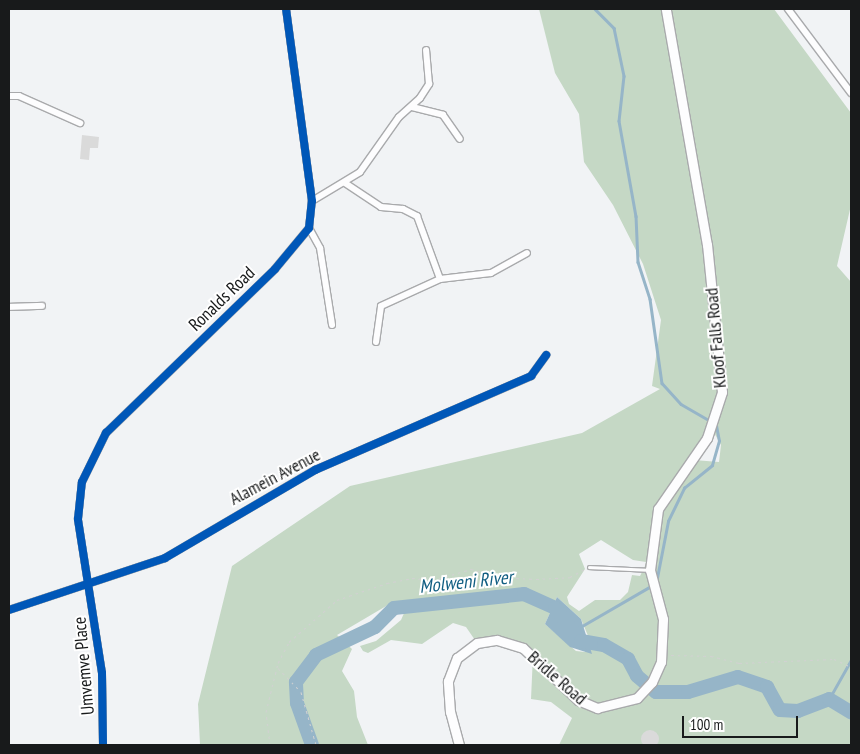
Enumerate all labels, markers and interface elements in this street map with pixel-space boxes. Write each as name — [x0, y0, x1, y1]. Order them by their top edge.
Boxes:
street label: Ronalds Road — [184, 262, 260, 336]
street label: Kloof Falls Road — [701, 287, 731, 389]
street label: Alamein Avenue — [226, 444, 324, 510]
water label: Molweni River — [418, 566, 514, 598]
street label: Umvemve Place — [69, 616, 99, 716]
street label: Bridle Road — [523, 646, 591, 710]
scale bar — [685, 706, 801, 738]
text: 100 m — [690, 715, 723, 734]

